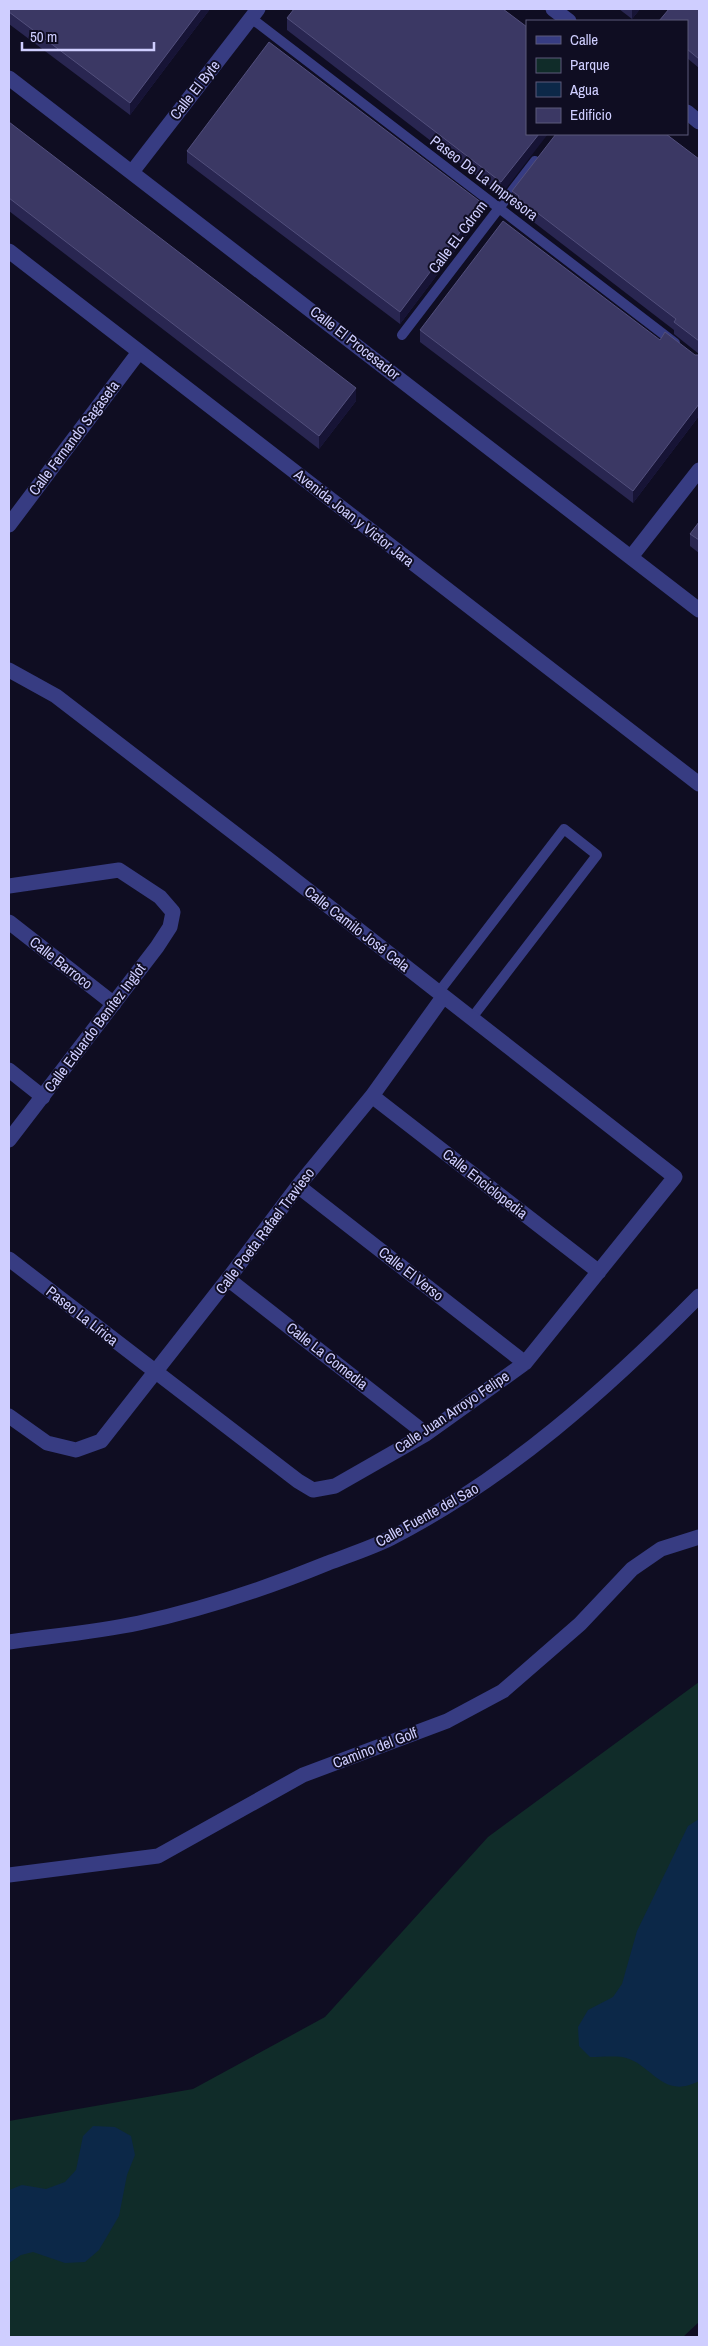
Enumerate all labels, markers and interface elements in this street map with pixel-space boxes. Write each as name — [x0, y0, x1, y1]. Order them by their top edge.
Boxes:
scale bar — [22, 20, 155, 52]
legend — [526, 20, 688, 135]
text: 50 m — [30, 26, 57, 47]
text: Calle — [570, 29, 598, 50]
text: Parque — [570, 54, 610, 75]
street label: Calle El Byte — [165, 55, 225, 124]
text: Agua — [569, 79, 599, 100]
text: Edificio — [570, 104, 612, 125]
street label: Paseo De La Impresora — [426, 130, 543, 225]
street label: Calle EL Cdrom — [423, 196, 492, 278]
street label: Calle El Procesador — [306, 301, 405, 384]
street label: Calle Fernando Sagaseta — [23, 376, 124, 499]
street label: Avenida Joan y Victor Jara — [289, 463, 419, 571]
street label: Calle Camilo José Cela — [300, 881, 415, 977]
street label: Calle Barroco — [25, 931, 97, 994]
street label: Calle Eduardo Benítez Inglot — [39, 958, 150, 1097]
street label: Calle Enciclopedia — [438, 1144, 532, 1224]
street label: Calle Poeta Rafael Travieso — [210, 1163, 319, 1298]
street label: Calle El Verso — [374, 1242, 448, 1306]
street label: Paseo La Lírica — [42, 1281, 123, 1350]
street label: Calle La Comedia — [282, 1317, 373, 1394]
street label: Calle Juan Arroyo Felipe — [390, 1365, 513, 1458]
street label: Calle Fuente del Sao — [371, 1477, 482, 1552]
street label: Camino del Golf — [330, 1722, 421, 1773]

